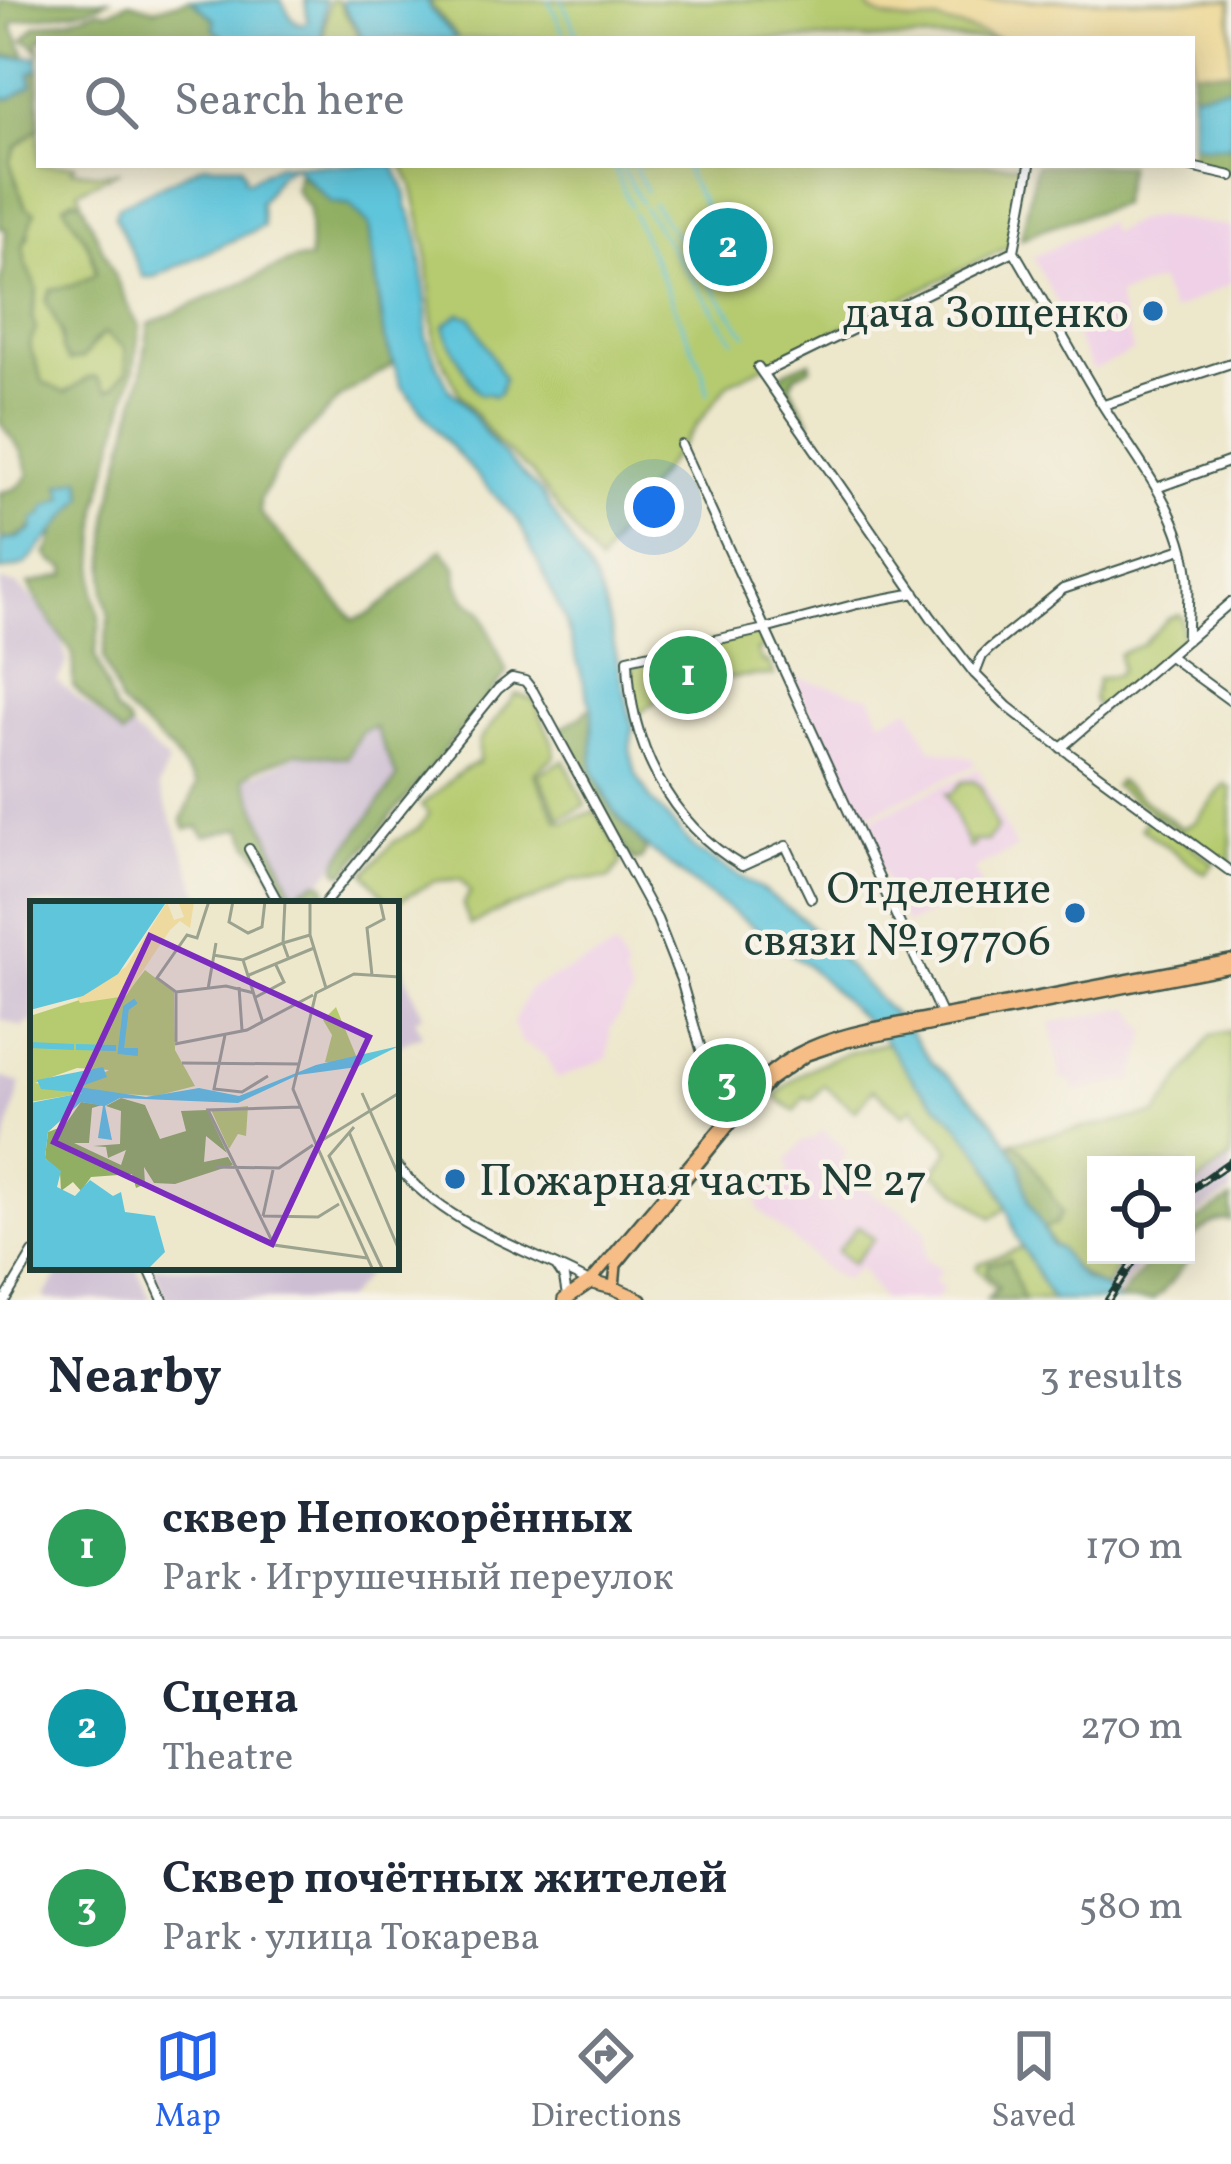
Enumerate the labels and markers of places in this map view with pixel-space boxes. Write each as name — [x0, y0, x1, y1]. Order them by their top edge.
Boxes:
pin: 2 — [689, 202, 767, 292]
place label: дача Зощенко — [843, 284, 1129, 347]
marker: дача Зощенко — [1140, 298, 1166, 324]
pin: 1 — [649, 630, 727, 720]
place label: Отделение связи №197706 — [744, 860, 1051, 975]
marker: Отделение связи №197706 — [1062, 900, 1088, 926]
pin: 3 — [688, 1038, 766, 1128]
place label: Пожарная часть № 27 — [479, 1152, 927, 1215]
marker: Пожарная часть № 27 — [442, 1166, 468, 1192]

